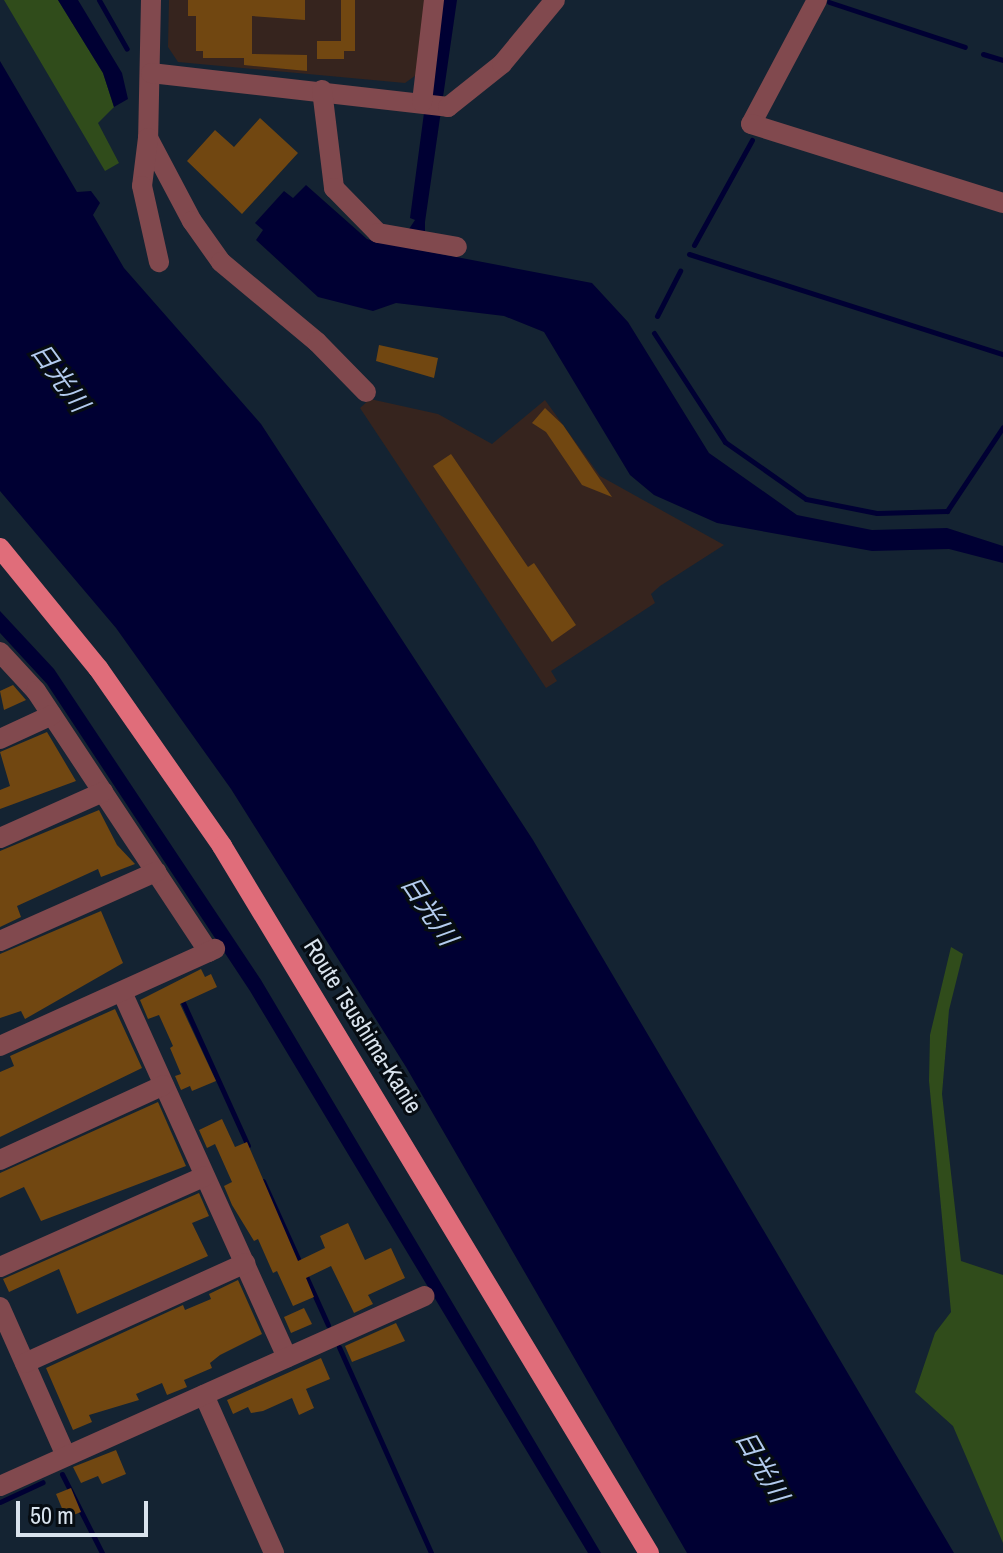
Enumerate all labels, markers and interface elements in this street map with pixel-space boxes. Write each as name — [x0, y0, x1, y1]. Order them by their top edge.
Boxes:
water label: 日光川 — [24, 336, 96, 418]
water label: 日光川 — [394, 869, 464, 951]
street label: Route Tsushima-Kanie — [298, 933, 428, 1119]
water label: 日光川 — [729, 1424, 795, 1508]
scale bar — [20, 1485, 152, 1535]
text: 50 m — [30, 1499, 74, 1531]

